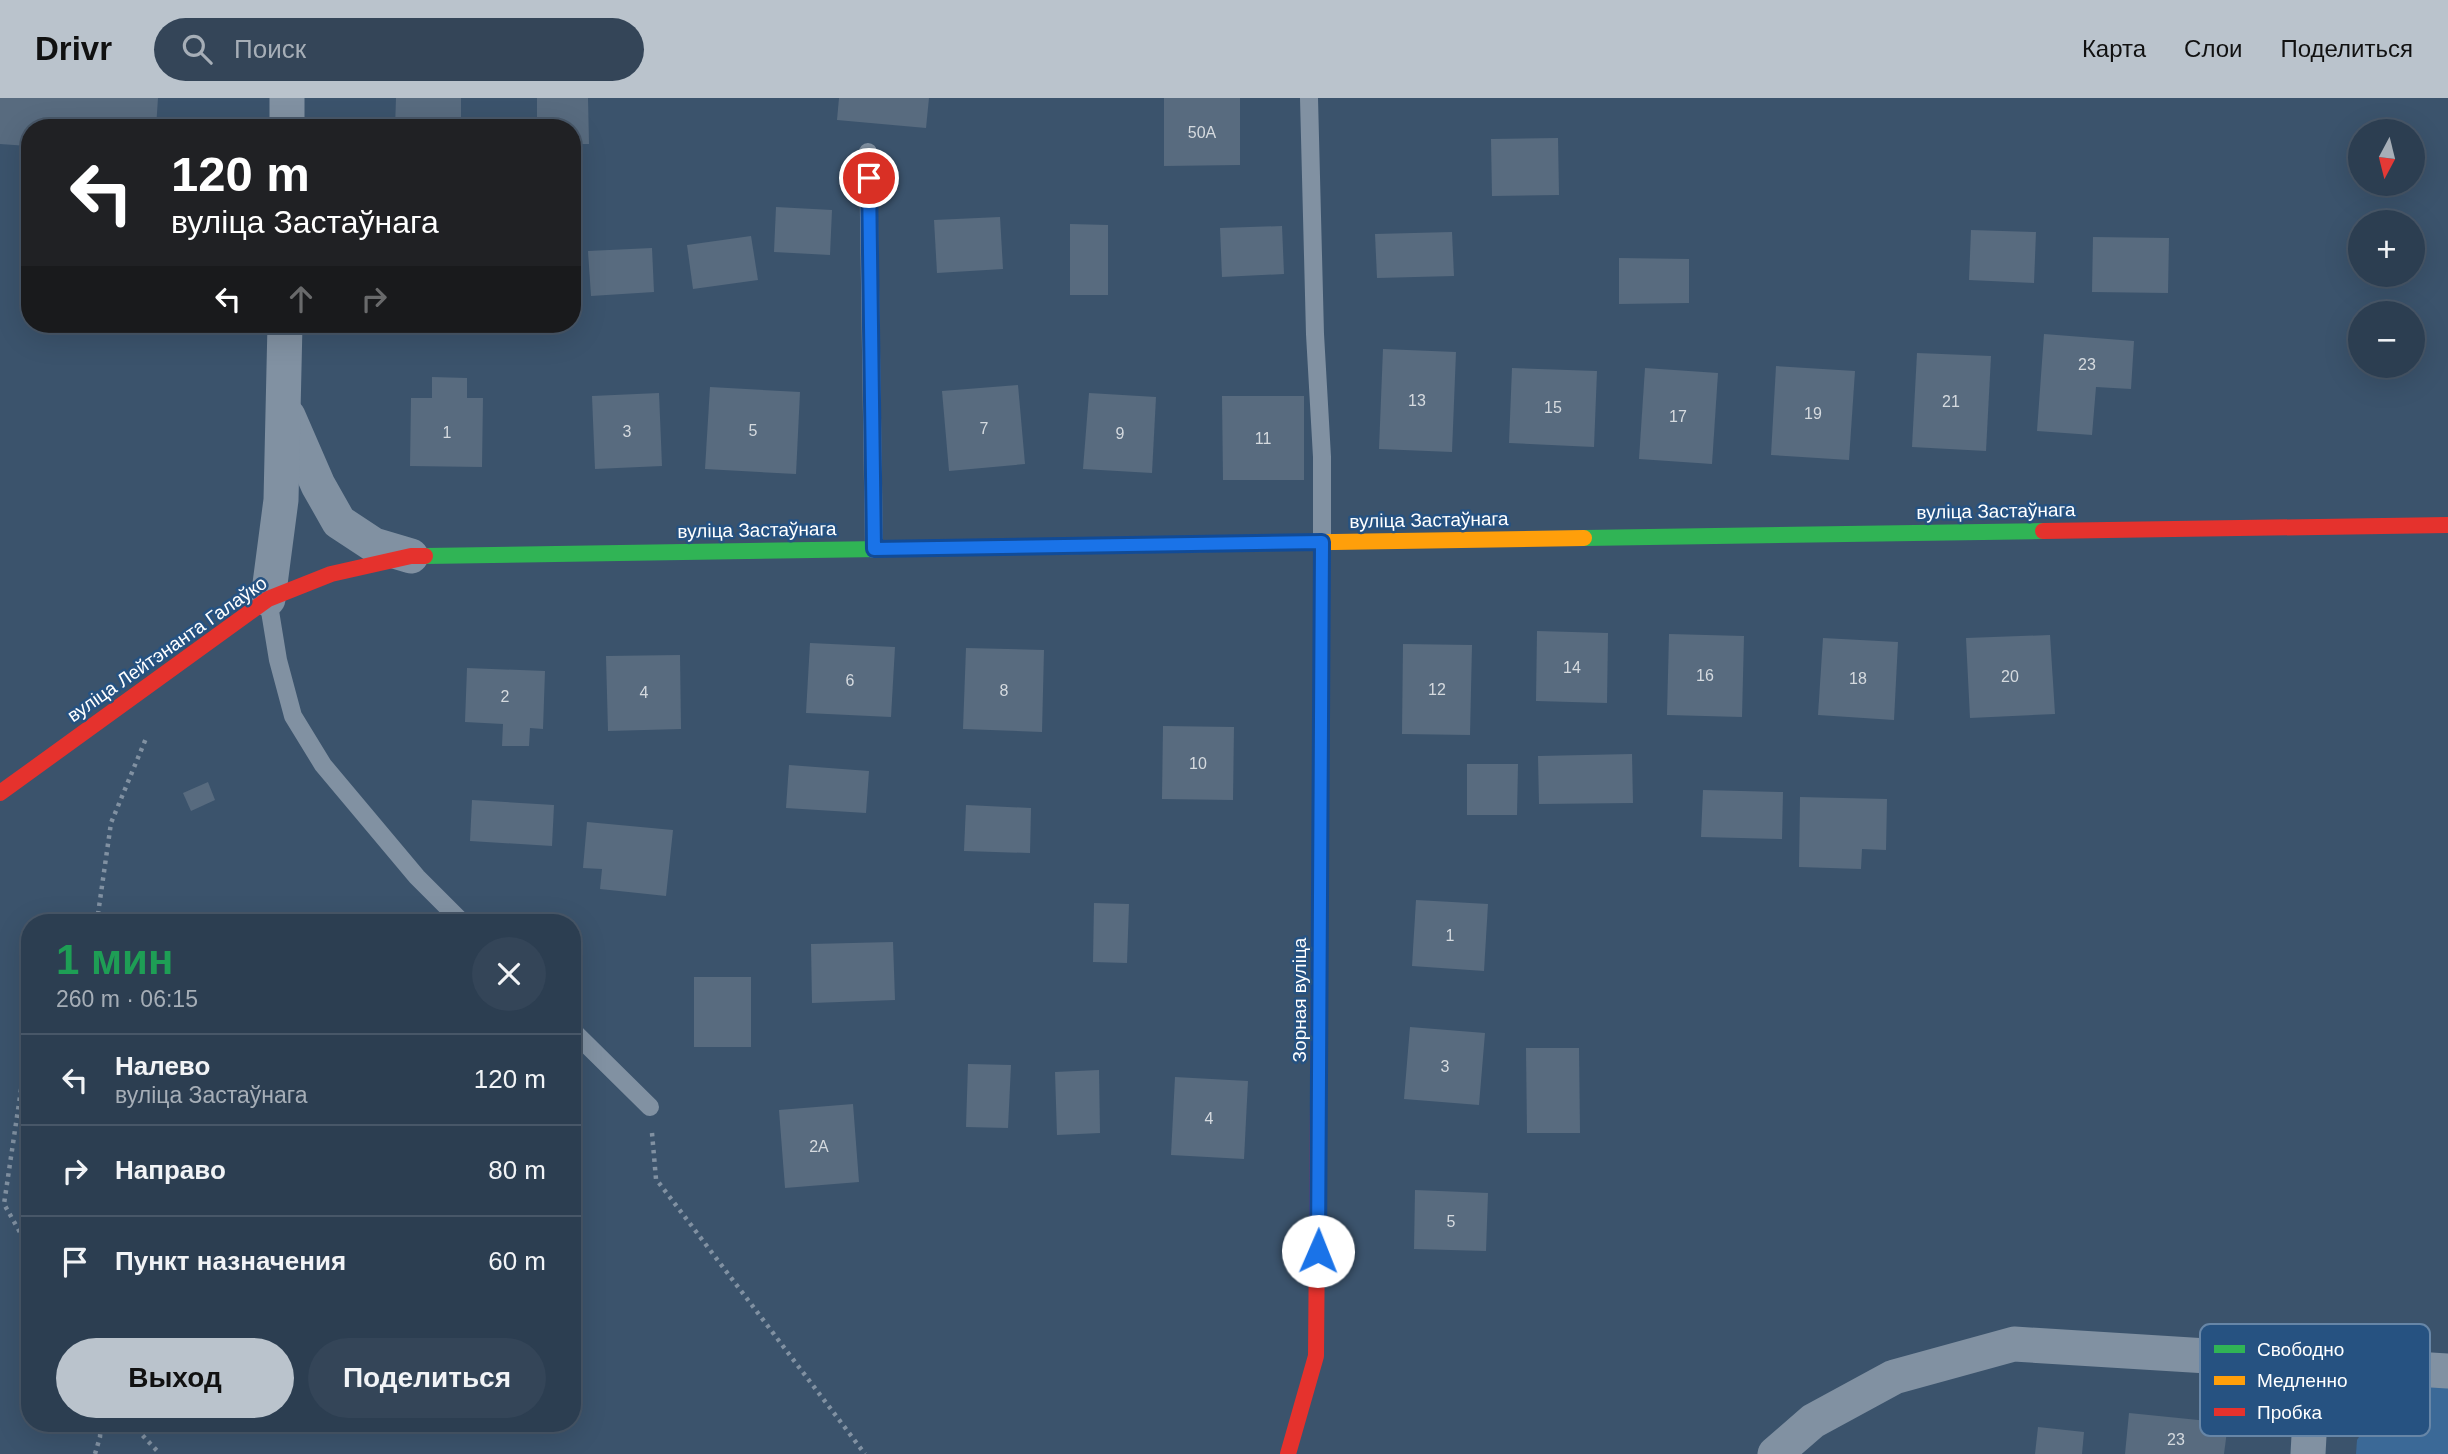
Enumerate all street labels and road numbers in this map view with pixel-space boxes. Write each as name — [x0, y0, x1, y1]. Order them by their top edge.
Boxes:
street label: вуліца Застаўнага — [1916, 499, 2076, 523]
street label: вуліца Застаўнага — [1349, 508, 1509, 532]
street label: вуліца Застаўнага — [677, 518, 837, 542]
street label: вуліца Лейтэнанта Галаўко — [63, 572, 271, 726]
street label: Зорная вуліца — [1289, 937, 1310, 1062]

